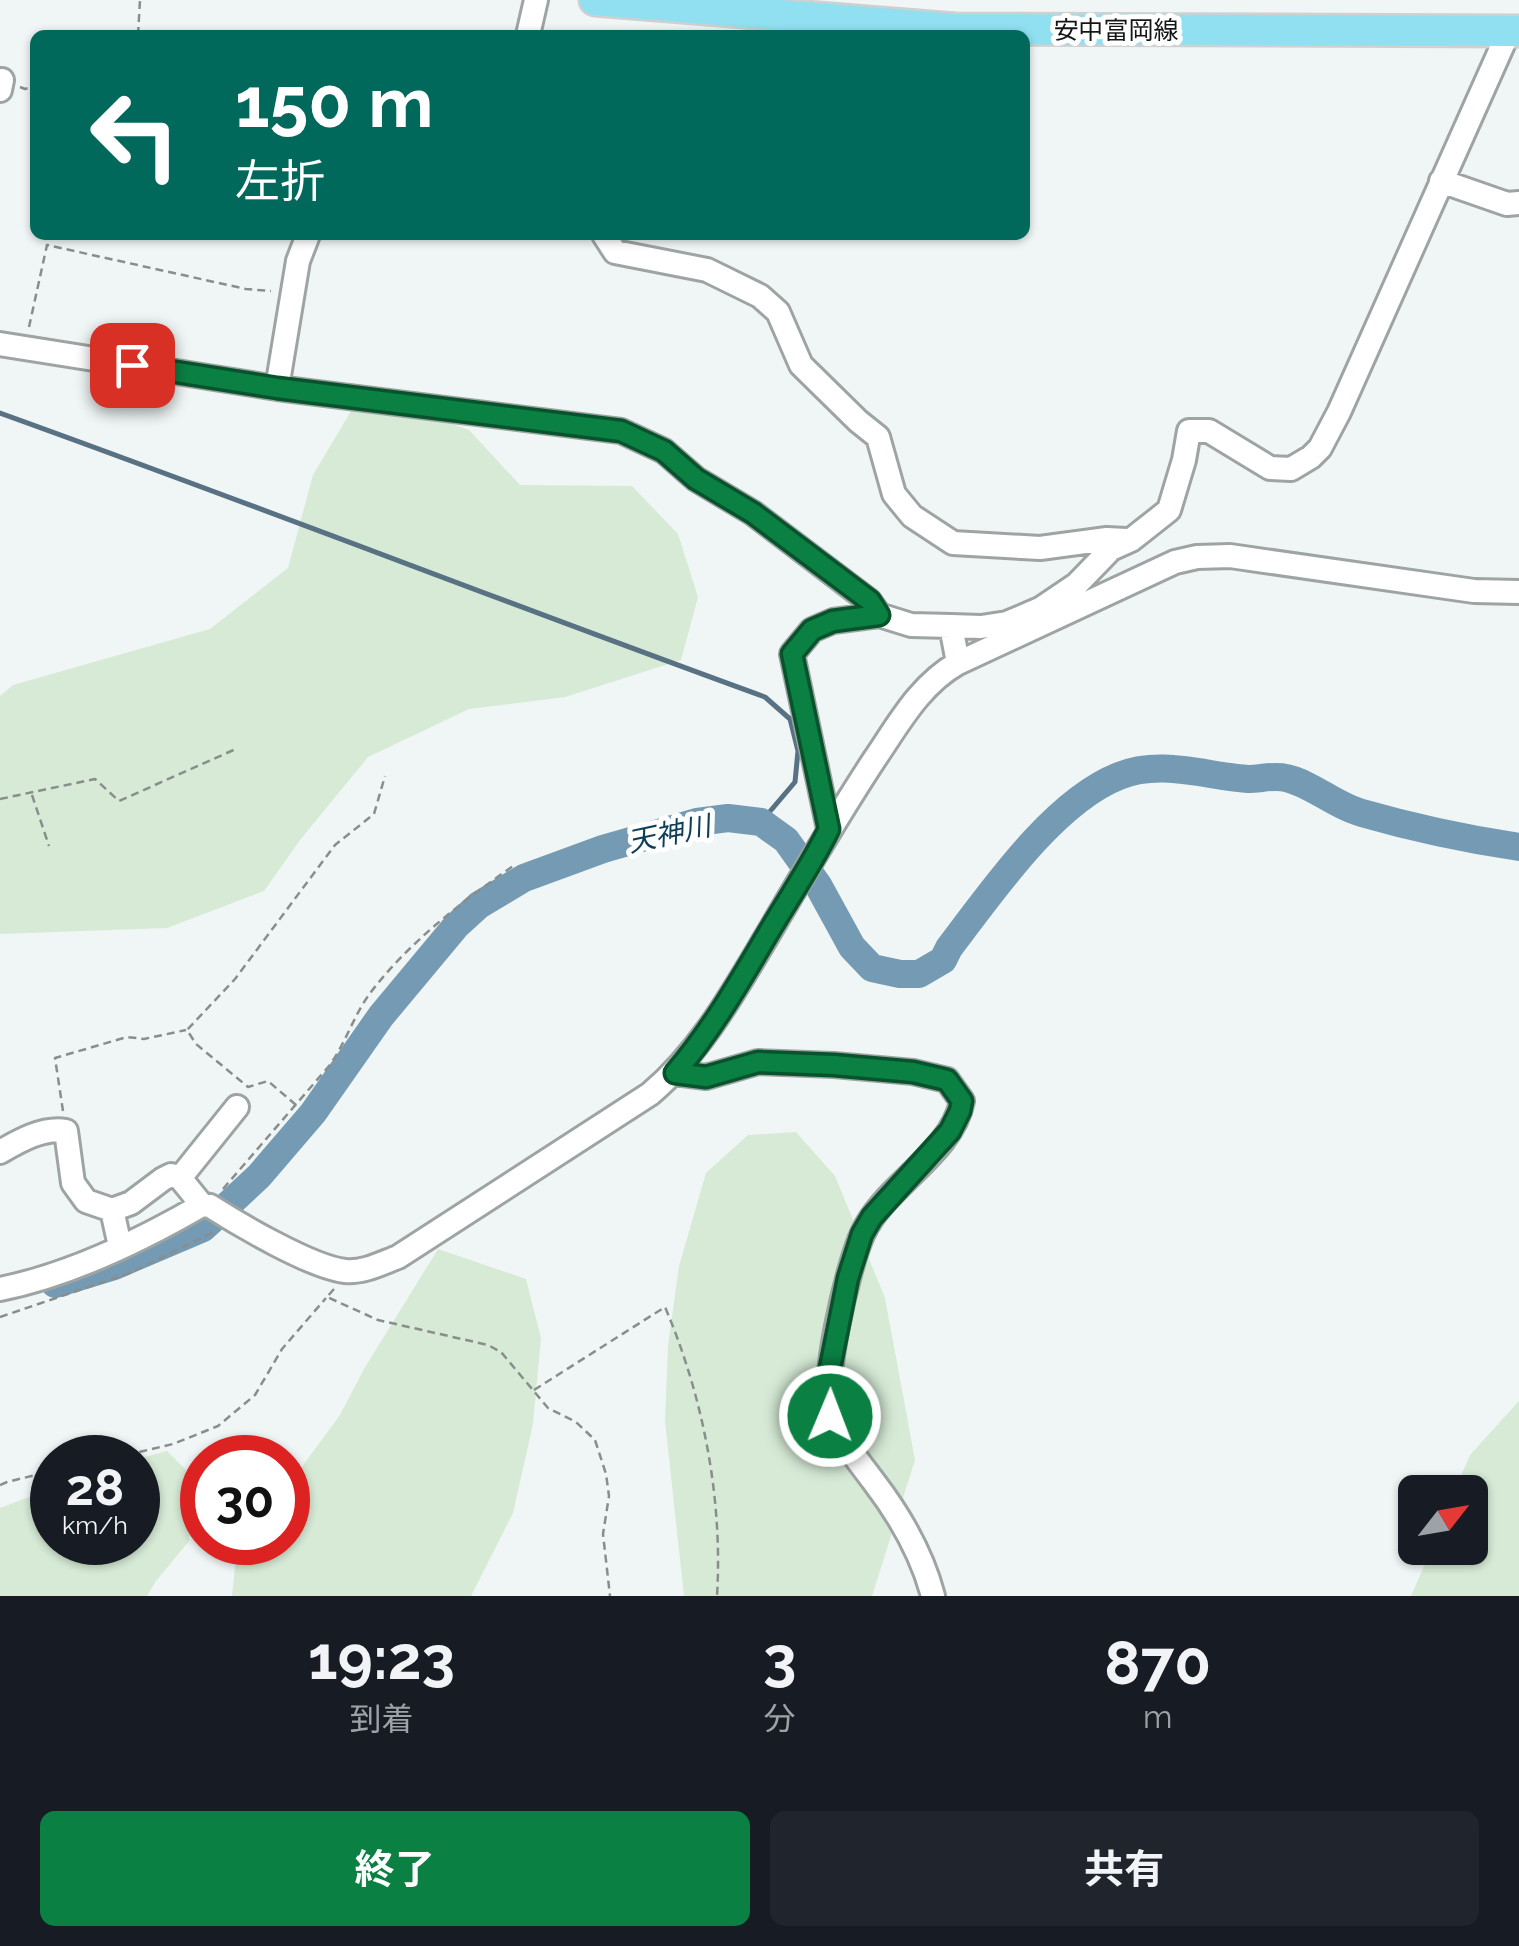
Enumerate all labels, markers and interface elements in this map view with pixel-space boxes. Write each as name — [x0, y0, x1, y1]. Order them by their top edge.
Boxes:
street label: 安中富岡線 — [1053, 15, 1179, 45]
text: 150 m — [235, 61, 433, 143]
icon: left — [70, 70, 200, 200]
text: 左折 — [235, 155, 325, 208]
pin — [90, 323, 175, 408]
icon: arrive — [105, 338, 160, 393]
water label: 天神川 — [624, 809, 716, 859]
position arrow — [778, 1364, 882, 1468]
speed limit sign: 30 — [180, 1435, 310, 1565]
text: 28 — [66, 1458, 124, 1517]
north arrow — [1398, 1475, 1488, 1565]
map controls — [1398, 1475, 1488, 1565]
text: km/h — [62, 1510, 128, 1540]
text: 19:23 — [308, 1623, 455, 1693]
text: 3 — [763, 1623, 796, 1693]
text: 870 — [1104, 1628, 1211, 1698]
text: m — [1143, 1698, 1172, 1735]
text: 到着 — [349, 1700, 413, 1737]
text: 分 — [764, 1700, 796, 1737]
button: 終了 — [40, 1811, 750, 1926]
button: 共有 — [770, 1811, 1479, 1926]

